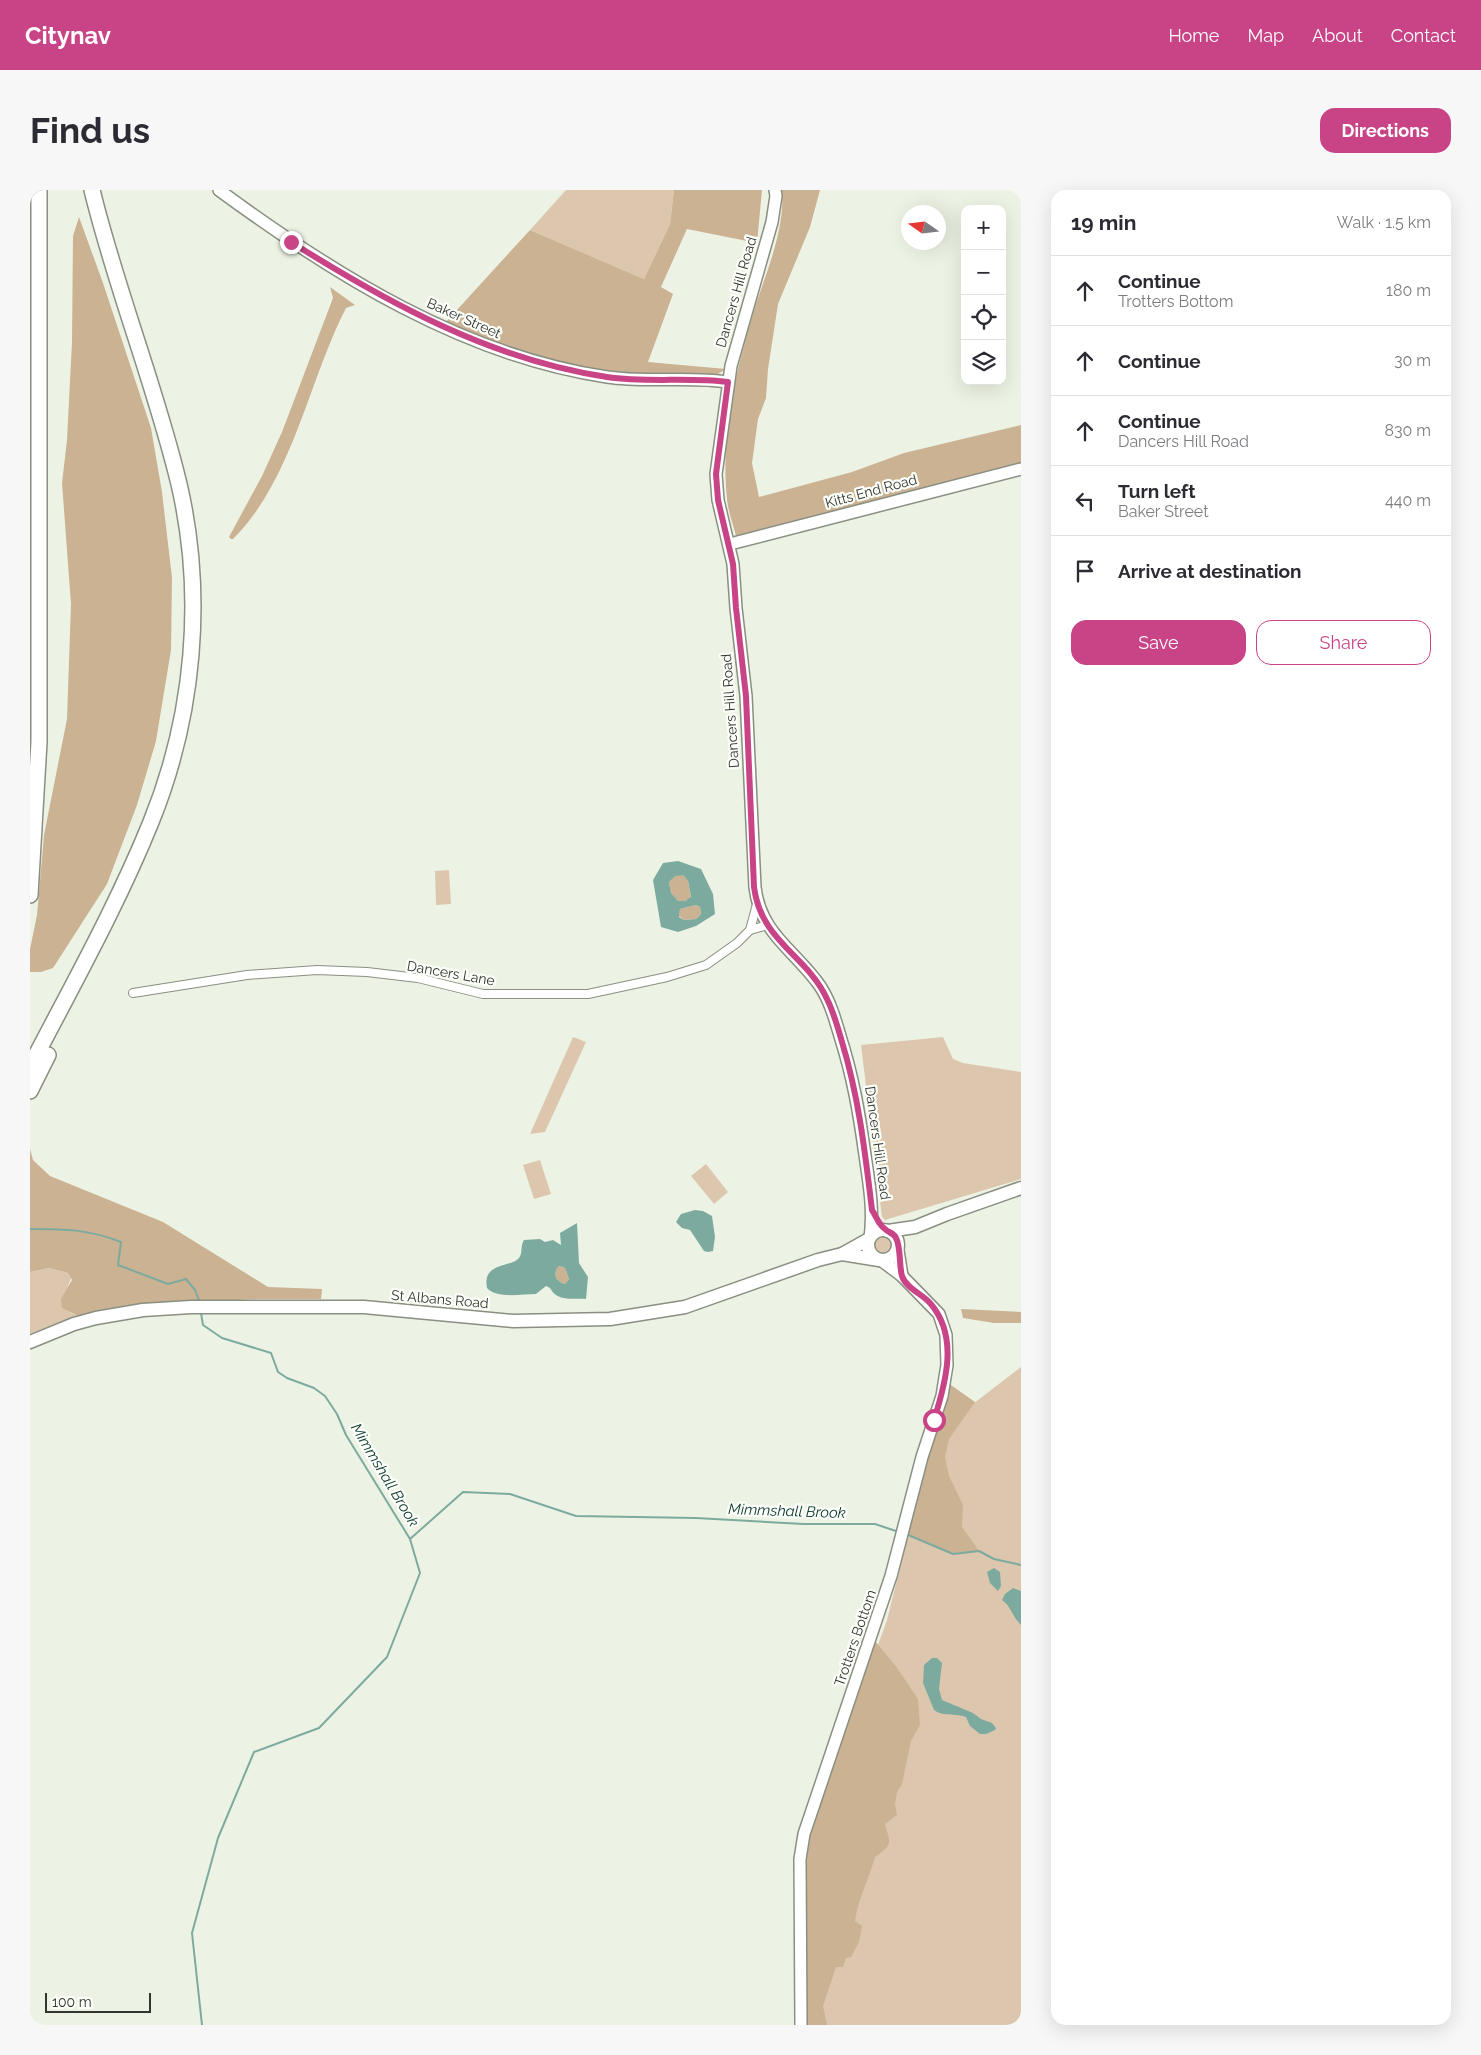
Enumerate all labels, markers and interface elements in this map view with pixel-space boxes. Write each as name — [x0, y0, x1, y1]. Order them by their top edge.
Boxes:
text: Citynav — [25, 21, 111, 50]
text: Home — [1168, 25, 1219, 46]
text: Map — [1247, 25, 1284, 46]
text: About — [1312, 25, 1363, 46]
text: Contact — [1391, 25, 1456, 46]
button: Directions — [1320, 108, 1451, 153]
text: Find us — [30, 110, 150, 151]
north arrow — [901, 205, 946, 250]
map controls — [961, 205, 1006, 385]
button: + — [961, 205, 1006, 250]
text: 19 min — [1071, 210, 1136, 235]
text: Walk · 1.5 km — [1337, 213, 1431, 232]
route end — [280, 231, 303, 254]
street label: Dancers Hill Road — [713, 235, 759, 349]
button: − — [961, 250, 1006, 295]
text: Continue — [1118, 270, 1201, 292]
icon: ahead — [1071, 277, 1099, 305]
text: 180 m — [1386, 281, 1431, 300]
text: Trotters Bottom — [1118, 292, 1233, 311]
street label: Baker Street — [425, 295, 504, 342]
button: locate — [961, 295, 1006, 340]
button: layers — [961, 340, 1006, 385]
icon: ahead — [1071, 347, 1099, 375]
text: Continue — [1118, 350, 1201, 372]
text: 30 m — [1394, 351, 1431, 370]
text: Continue — [1118, 410, 1201, 432]
icon: ahead — [1071, 417, 1099, 445]
text: 830 m — [1384, 421, 1431, 440]
text: Dancers Hill Road — [1118, 432, 1249, 451]
street label: Kitts End Road — [823, 471, 919, 511]
text: Turn left — [1118, 480, 1195, 502]
icon: left — [1071, 487, 1099, 515]
text: 440 m — [1385, 491, 1431, 510]
text: Baker Street — [1118, 502, 1209, 521]
icon: arrive — [1071, 557, 1099, 585]
text: Arrive at destination — [1118, 560, 1302, 582]
button: Save — [1071, 620, 1246, 665]
button: Share — [1256, 620, 1431, 665]
street label: Dancers Hill Road — [718, 653, 742, 769]
street label: Dancers Lane — [406, 957, 496, 989]
street label: Dancers Hill Road — [862, 1085, 894, 1201]
street label: St Albans Road — [391, 1287, 489, 1311]
route start — [923, 1409, 946, 1432]
water label: Mimmshall Brook — [347, 1420, 423, 1530]
water label: Mimmshall Brook — [728, 1500, 846, 1522]
street label: Trotters Bottom — [831, 1588, 879, 1688]
scale bar — [45, 1990, 151, 2013]
text: 100 m — [52, 1994, 92, 2010]

